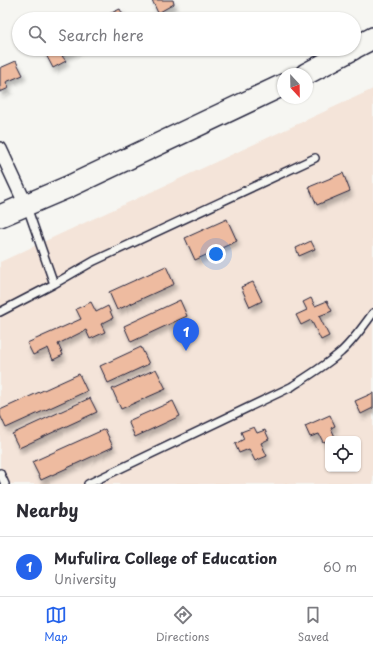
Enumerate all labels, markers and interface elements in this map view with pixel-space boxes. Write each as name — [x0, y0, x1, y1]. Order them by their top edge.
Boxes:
search box — [12, 12, 361, 56]
icon: search — [26, 23, 48, 45]
text: Search here — [58, 23, 144, 46]
north arrow — [277, 68, 313, 104]
your location — [206, 244, 226, 264]
pin: 1 — [173, 318, 199, 351]
map controls — [325, 436, 361, 472]
button: locate — [325, 436, 361, 472]
text: Nearby — [16, 497, 78, 523]
text: Mufulira College of Education — [54, 546, 277, 569]
text: 1 — [26, 557, 32, 576]
text: 60 m — [323, 557, 357, 576]
text: University — [54, 569, 116, 588]
tab: Map — [44, 604, 68, 645]
tab: Directions — [156, 604, 209, 645]
tab: Saved — [298, 604, 329, 645]

